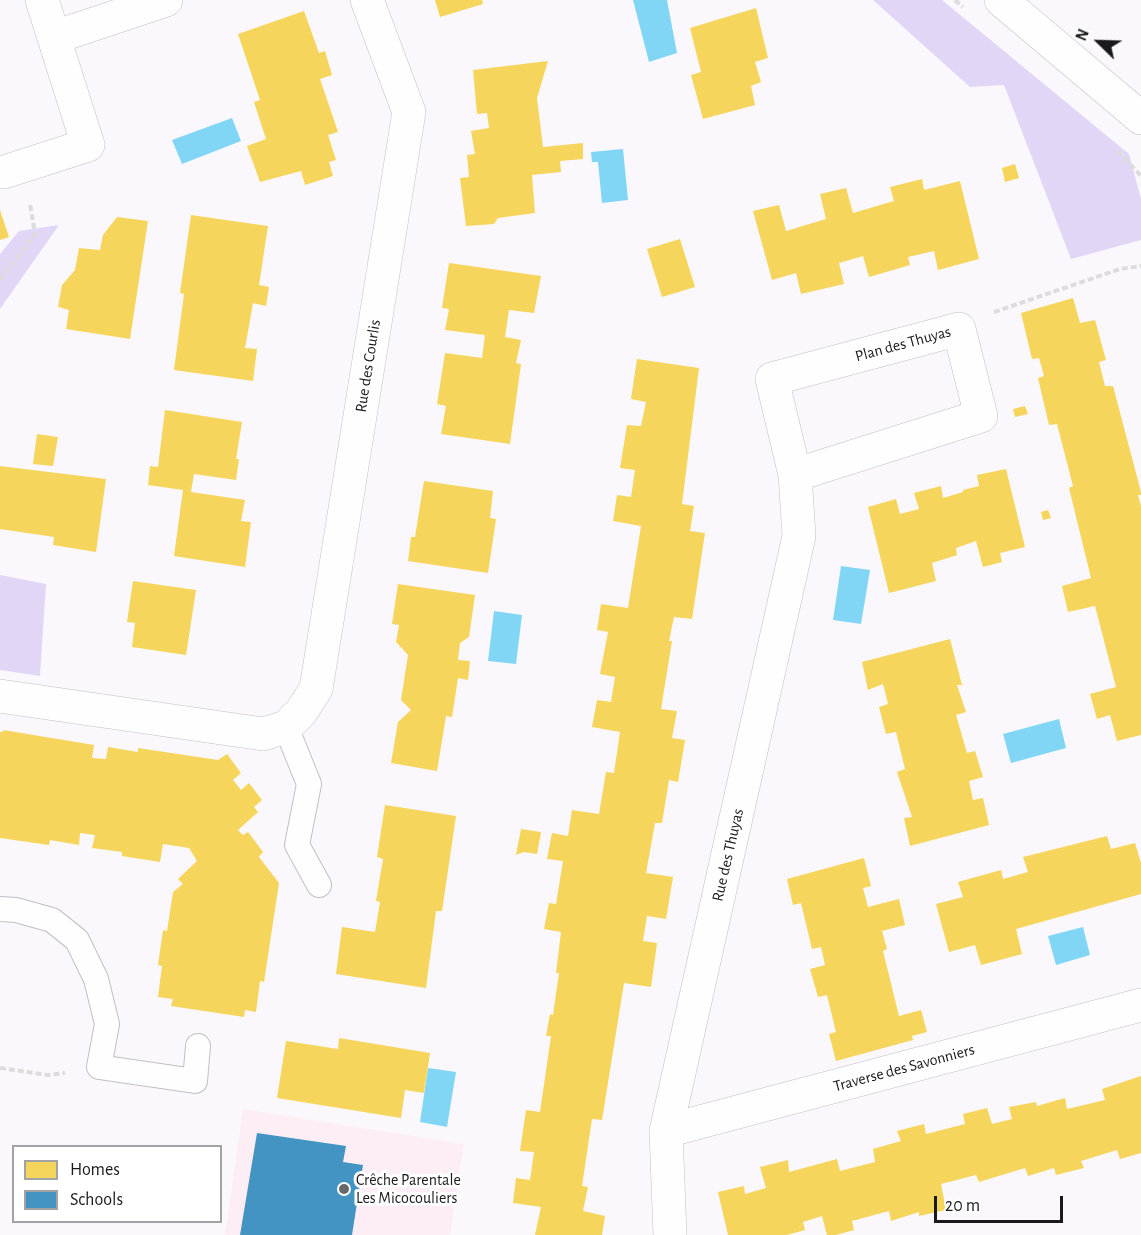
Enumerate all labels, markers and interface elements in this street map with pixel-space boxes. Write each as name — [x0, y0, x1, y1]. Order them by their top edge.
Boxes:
north arrow — [1069, 12, 1129, 72]
text: N — [1073, 27, 1092, 43]
street label: Rue des Courlis — [351, 318, 385, 414]
street label: Plan des Thuyas — [853, 322, 953, 366]
street label: Rue des Thuyas — [708, 807, 748, 903]
street label: Traverse des Savonniers — [831, 1040, 977, 1096]
legend — [12, 1145, 222, 1223]
text: Homes — [70, 1161, 120, 1179]
place label: Crêche Parentale Les Micocouliers — [356, 1170, 461, 1208]
marker: Crêche Parentale Les Micocouliers — [337, 1182, 351, 1196]
scale bar — [937, 1184, 1066, 1222]
text: Schools — [70, 1191, 123, 1209]
text: 20 m — [945, 1197, 980, 1215]

